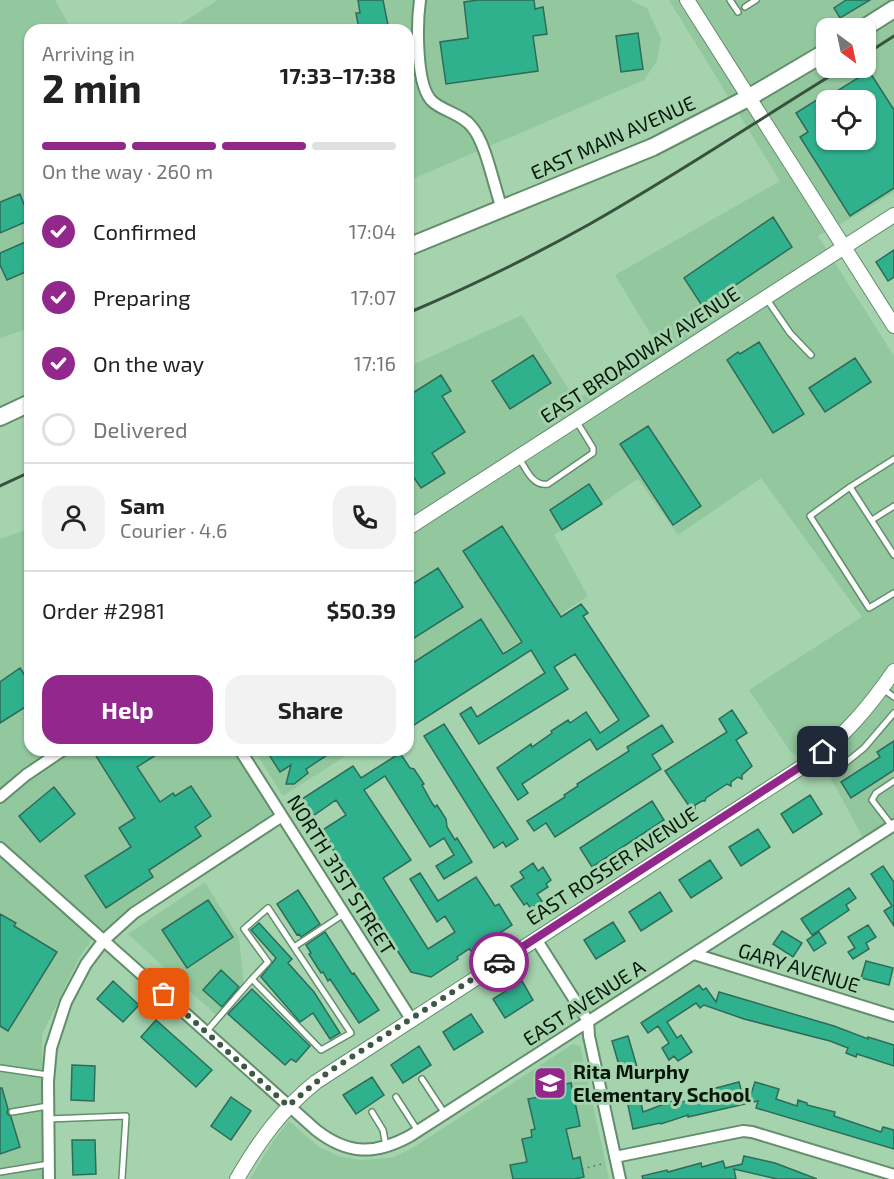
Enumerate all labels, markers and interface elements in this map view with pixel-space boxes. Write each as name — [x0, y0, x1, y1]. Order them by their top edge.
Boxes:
north arrow — [816, 18, 876, 78]
map controls — [816, 18, 876, 150]
text: Arriving in — [42, 41, 135, 65]
text: 17:33–17:38 — [280, 62, 396, 88]
text: 2 min — [42, 64, 142, 111]
street label: EAST MAIN AVENUE — [527, 90, 699, 184]
button: locate — [816, 90, 876, 150]
text: On the way · 260 m — [42, 159, 213, 183]
icon: check — [42, 215, 75, 248]
text: Confirmed — [93, 218, 197, 244]
text: 17:04 — [349, 219, 396, 243]
icon: check — [42, 281, 75, 314]
street label: EAST BROADWAY AVENUE — [535, 281, 744, 428]
text: Preparing — [93, 284, 191, 310]
text: 17:07 — [351, 285, 396, 309]
icon: check — [42, 347, 75, 380]
text: On the way — [93, 350, 204, 376]
text: 17:16 — [354, 351, 396, 375]
text: Delivered — [93, 416, 188, 442]
button: person — [42, 486, 105, 549]
button: phone — [333, 486, 396, 549]
text: Sam — [120, 492, 165, 518]
text: Courier · 4.6 — [120, 518, 227, 542]
text: Order #2981 — [42, 597, 165, 623]
text: $50.39 — [326, 597, 396, 623]
button: Help — [42, 675, 213, 744]
button: Share — [225, 675, 396, 744]
pin — [797, 726, 848, 777]
icon: home — [806, 735, 839, 768]
street label: NORTH 31ST STREET — [283, 790, 401, 959]
street label: EAST ROSSER AVENUE — [521, 801, 702, 930]
courier — [469, 932, 529, 992]
street label: GARY AVENUE — [736, 937, 863, 997]
icon: car — [483, 946, 516, 979]
street label: EAST AVENUE A — [518, 954, 649, 1050]
pin — [138, 968, 189, 1019]
icon: bag — [147, 977, 180, 1010]
place label: Rita Murphy Elementary School — [573, 1059, 751, 1107]
school or university icon: Rita Murphy Elementary School — [532, 1065, 568, 1101]

